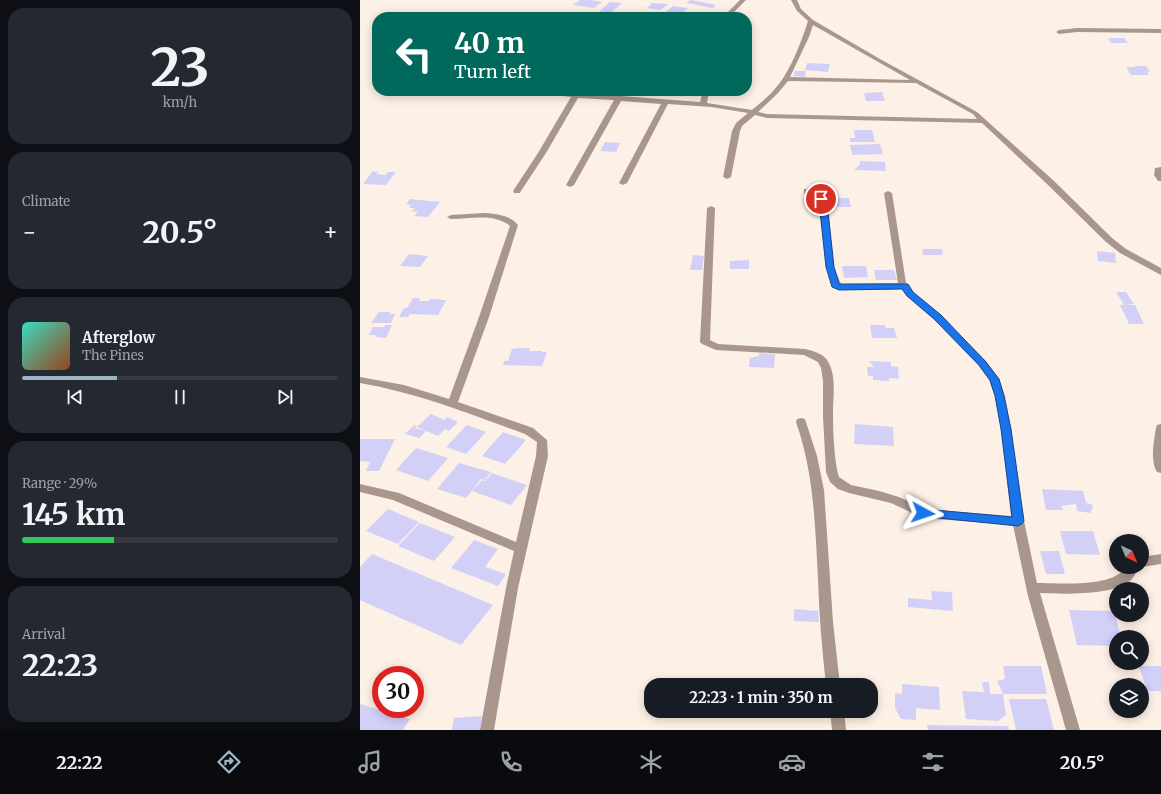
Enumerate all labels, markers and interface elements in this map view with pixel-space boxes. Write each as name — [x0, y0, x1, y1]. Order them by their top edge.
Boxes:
text: 40 m — [454, 25, 525, 61]
icon: left — [388, 28, 440, 80]
text: 23 — [150, 35, 210, 100]
text: Turn left — [454, 60, 531, 83]
text: km/h — [163, 94, 197, 111]
pin — [804, 182, 838, 216]
icon: arrive — [810, 188, 832, 210]
text: Climate — [22, 193, 70, 210]
text: 20.5° — [143, 213, 217, 251]
text: − — [22, 218, 37, 246]
text: + — [323, 218, 338, 246]
text: Afterglow — [82, 328, 155, 347]
text: The Pines — [82, 347, 144, 364]
icon: previous — [64, 386, 86, 408]
icon: pause — [169, 386, 191, 408]
icon: next — [274, 386, 296, 408]
text: Range · 29% — [22, 475, 97, 492]
position arrow — [902, 492, 944, 534]
text: 145 km — [22, 495, 126, 533]
north arrow — [1109, 534, 1149, 574]
map controls — [1109, 534, 1149, 718]
button: sound — [1109, 582, 1149, 622]
text: Arrival — [22, 626, 65, 643]
button: search — [1109, 630, 1149, 670]
text: 22:23 — [22, 646, 98, 684]
speed limit sign: 30 — [372, 666, 424, 718]
button: layers — [1109, 678, 1149, 718]
text: 22:23 · 1 min · 350 m — [689, 688, 833, 707]
icon: directions — [215, 748, 243, 776]
icon: music — [356, 748, 384, 776]
icon: phone — [497, 748, 525, 776]
icon: climate — [637, 748, 665, 776]
icon: car — [778, 748, 806, 776]
icon: filters — [919, 748, 947, 776]
text: 22:22 — [56, 751, 103, 774]
text: 20.5° — [1060, 751, 1105, 774]

